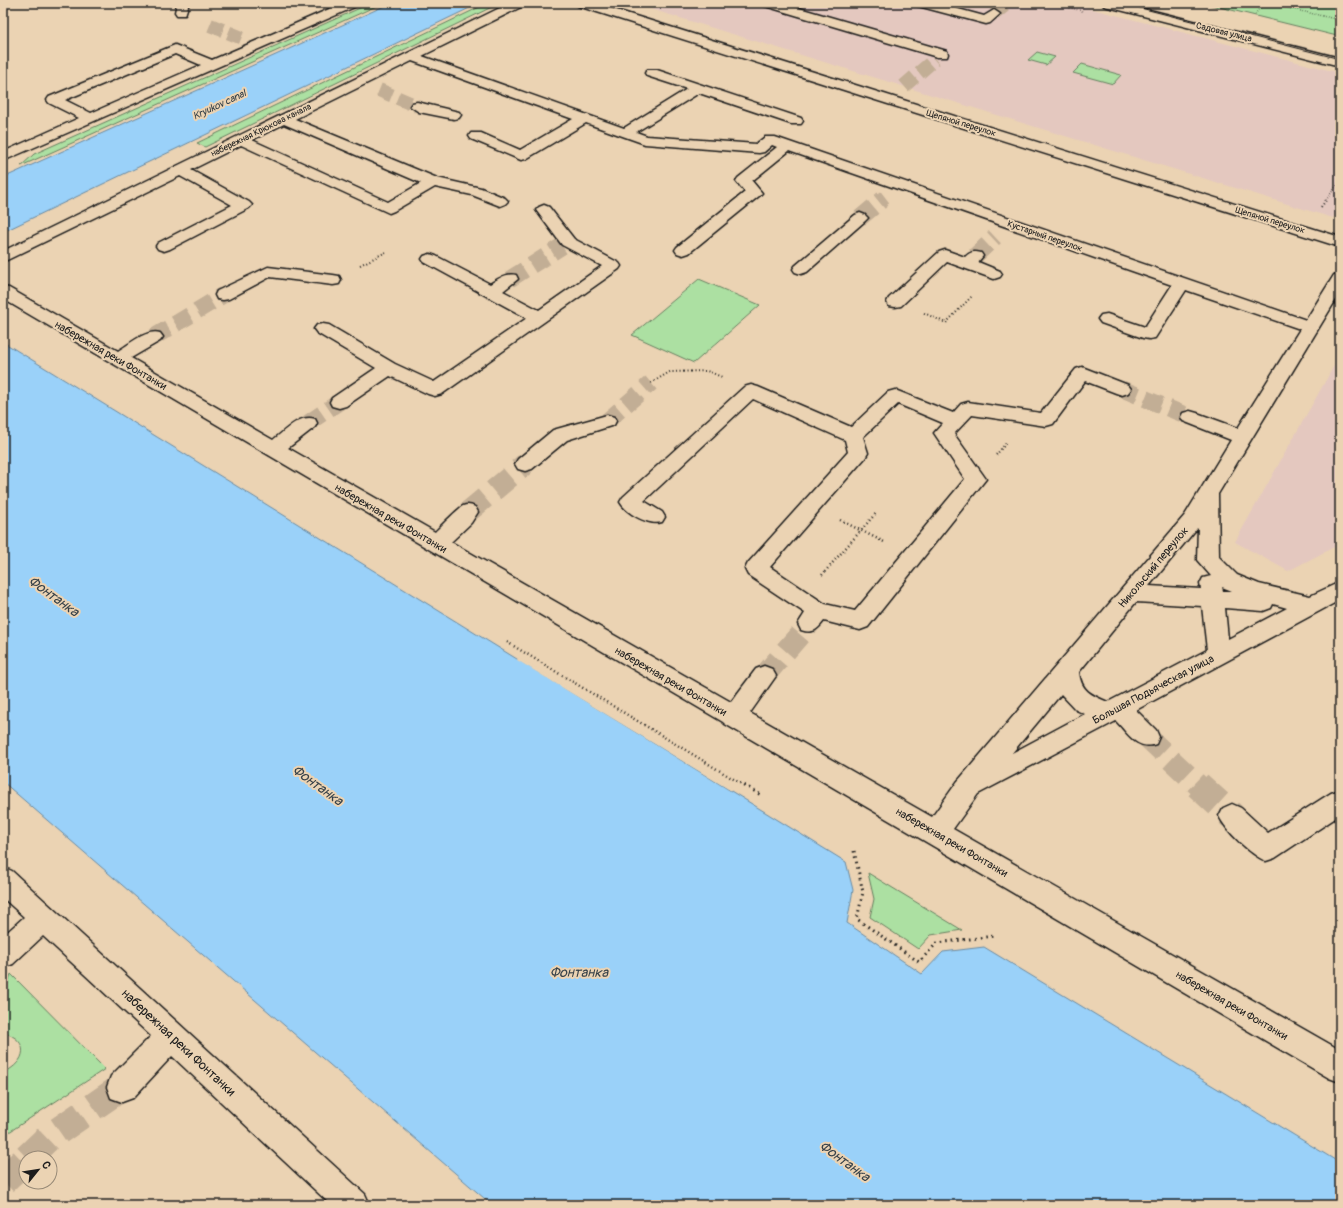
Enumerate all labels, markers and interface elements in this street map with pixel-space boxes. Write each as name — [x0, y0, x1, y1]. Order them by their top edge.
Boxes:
street label: Садовая улица — [1195, 20, 1253, 45]
water label: Kryukov canal — [191, 87, 249, 122]
street label: набережная Крюкова канала — [209, 101, 313, 160]
street label: Щепяной переулок — [925, 108, 998, 139]
street label: Щепяной переулок — [1234, 205, 1307, 236]
street label: Кустарный переулок — [1006, 218, 1084, 255]
street label: набережная реки Фонтанки — [53, 318, 169, 393]
street label: набережная реки Фонтанки — [333, 481, 449, 556]
street label: Никольский переулок — [1116, 524, 1191, 611]
water label: Фонтанка — [25, 572, 83, 621]
street label: набережная реки Фонтанки — [613, 644, 729, 719]
street label: Большая Подьяческая улица — [1090, 652, 1216, 727]
water label: Фонтанка — [289, 761, 347, 810]
street label: набережная реки Фонтанки — [894, 805, 1010, 880]
water label: Фонтанка — [550, 964, 610, 981]
street label: набережная реки Фонтанки — [1174, 968, 1290, 1043]
street label: набережная реки Фонтанки — [118, 986, 239, 1100]
water label: Фонтанка — [816, 1137, 874, 1186]
north arrow — [18, 1150, 58, 1190]
text: С — [39, 1159, 54, 1172]

